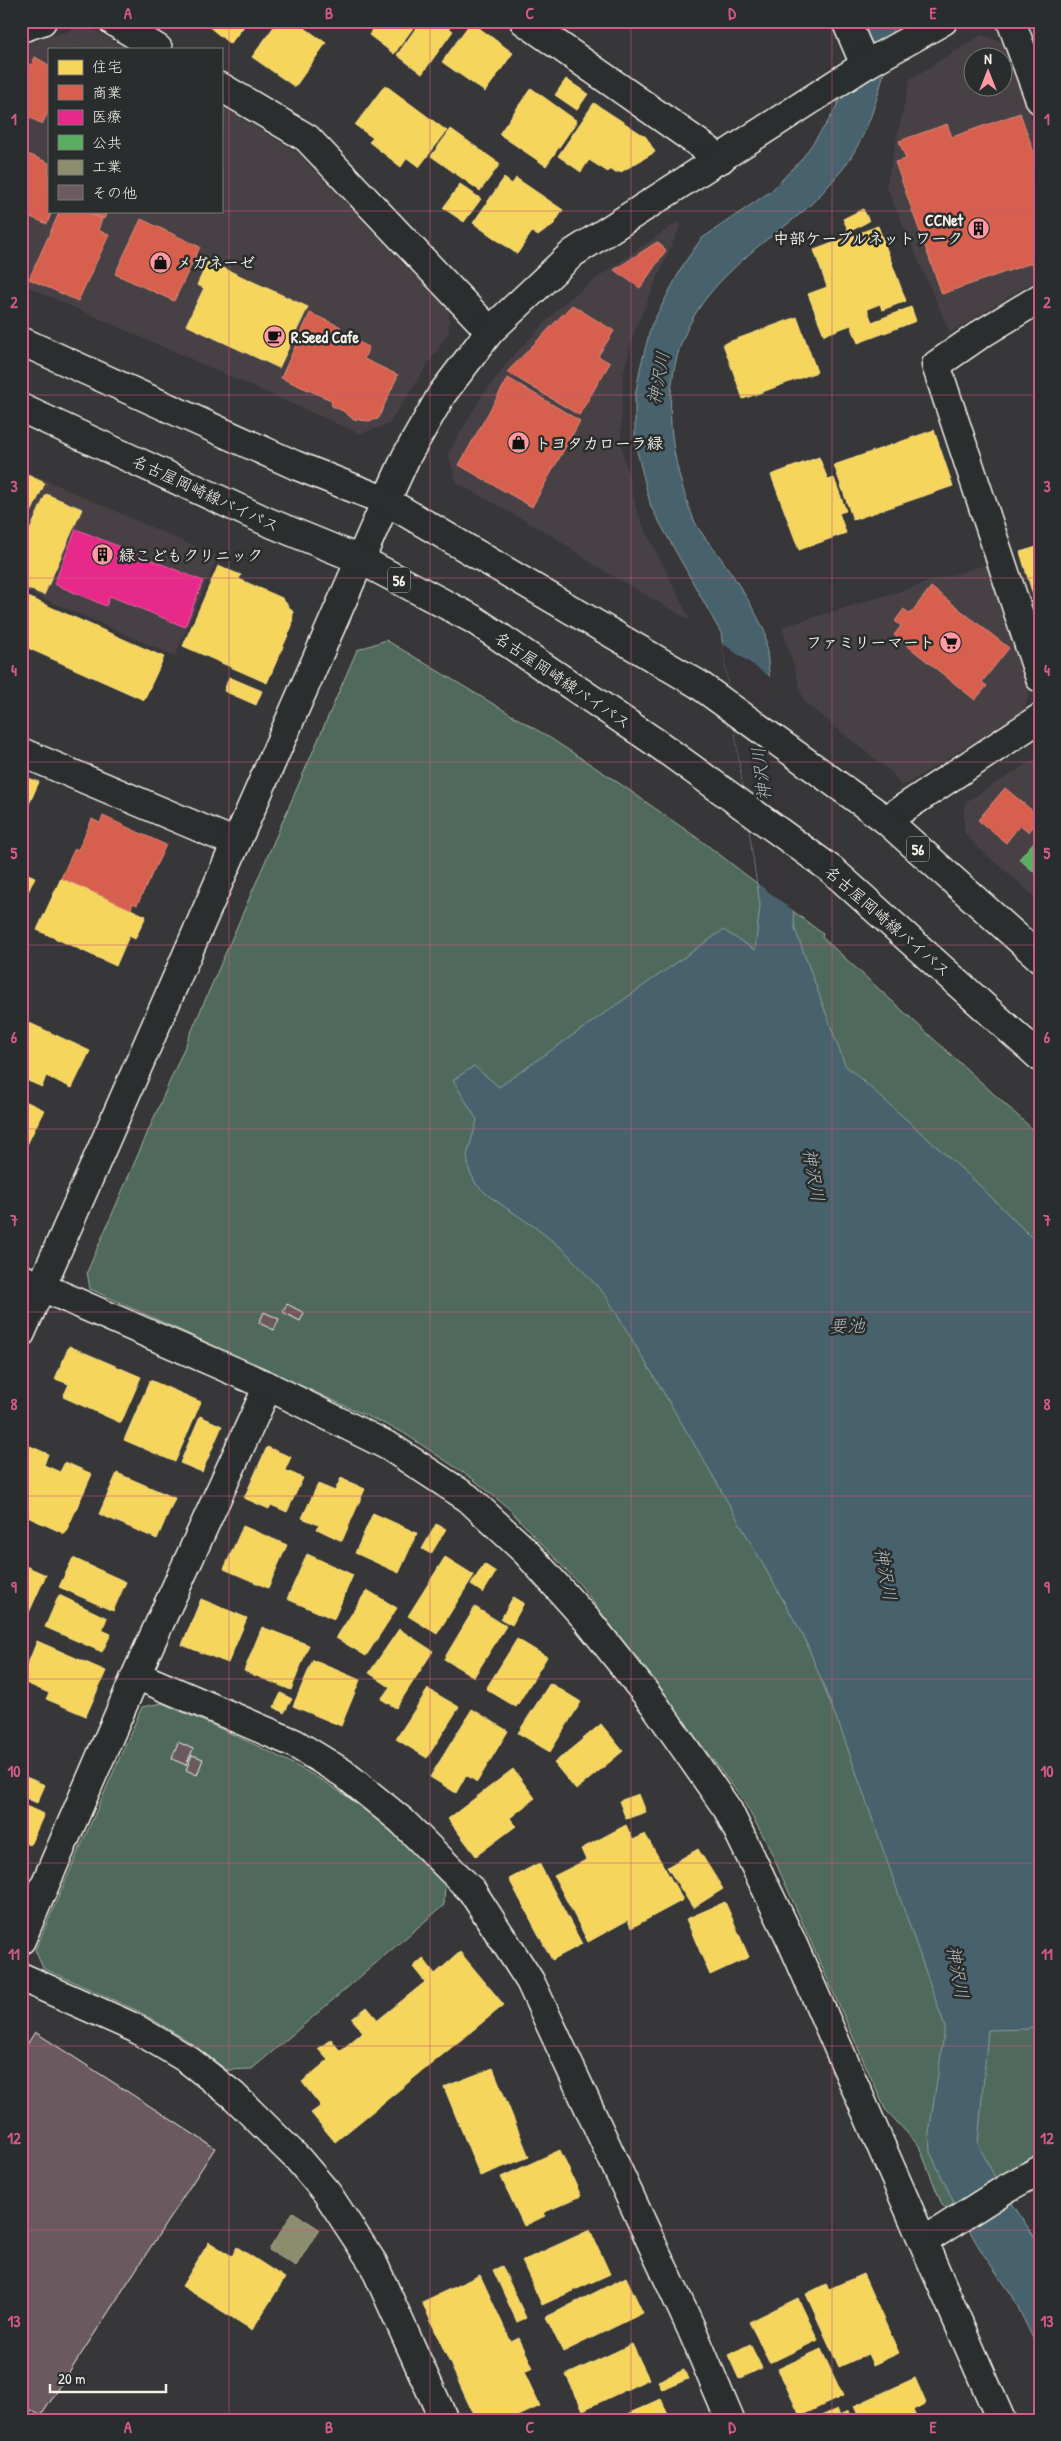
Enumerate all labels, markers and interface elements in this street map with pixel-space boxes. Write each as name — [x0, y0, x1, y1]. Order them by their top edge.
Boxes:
text: A — [124, 2, 132, 24]
text: B — [325, 2, 333, 24]
text: C — [526, 2, 535, 24]
text: D — [728, 2, 736, 24]
text: E — [929, 2, 937, 24]
legend — [48, 48, 222, 212]
north arrow — [964, 48, 1014, 98]
text: N — [984, 49, 992, 68]
text: 住宅 — [92, 56, 122, 77]
text: 商業 — [92, 82, 122, 103]
text: 医療 — [92, 106, 122, 127]
text: 1 — [11, 108, 17, 130]
text: 1 — [1044, 108, 1050, 130]
text: 公共 — [92, 132, 122, 153]
text: 工業 — [92, 156, 122, 177]
text: その他 — [92, 182, 137, 203]
place label: CCNet 中部ケーブルネットワーク — [773, 209, 963, 249]
building icon: CCNet 中部ケーブルネットワーク — [967, 217, 991, 241]
shop icon: メガネーゼ — [148, 250, 172, 274]
place label: メガネーゼ — [176, 251, 255, 273]
text: 2 — [10, 291, 18, 313]
text: 2 — [1043, 291, 1051, 313]
cafe icon: R.Seed Cafe — [263, 325, 287, 349]
place label: R.Seed Cafe — [291, 326, 359, 348]
water label: 神沢川 — [641, 349, 675, 407]
shop icon: トヨタカローラ緑 — [507, 431, 531, 455]
place label: トヨタカローラ緑 — [535, 432, 663, 454]
street label: 名古屋岡崎線バイパス — [129, 449, 283, 537]
text: 3 — [10, 475, 18, 497]
text: 3 — [1043, 475, 1051, 497]
building icon: 緑こどもクリニック — [91, 543, 115, 567]
place label: 緑こどもクリニック — [119, 544, 263, 566]
road number: 56 — [388, 568, 410, 592]
street label: 名古屋岡崎線バイパス — [491, 626, 635, 734]
supermarket icon: ファミリーマート — [939, 630, 963, 654]
place label: ファミリーマート — [806, 631, 935, 653]
text: 4 — [11, 659, 17, 681]
text: 4 — [1044, 659, 1050, 681]
water label: 神沢川 — [745, 746, 777, 802]
road number: 56 — [907, 836, 929, 862]
text: 5 — [11, 842, 18, 864]
text: 5 — [1044, 842, 1051, 864]
street label: 名古屋岡崎線バイパス — [821, 860, 955, 982]
text: 6 — [11, 1026, 18, 1048]
text: 6 — [1044, 1026, 1051, 1048]
water label: 神沢川 — [797, 1146, 831, 1204]
text: 7 — [9, 1209, 18, 1231]
text: 7 — [1042, 1209, 1051, 1231]
water label: 要池 — [829, 1313, 866, 1338]
text: 8 — [11, 1393, 18, 1415]
text: 8 — [1044, 1393, 1051, 1415]
water label: 神沢川 — [869, 1545, 903, 1603]
text: 9 — [11, 1576, 17, 1598]
text: 9 — [1044, 1576, 1050, 1598]
text: 10 — [8, 1760, 20, 1782]
text: 10 — [1041, 1760, 1053, 1782]
text: 11 — [8, 1943, 20, 1965]
water label: 神沢川 — [941, 1943, 975, 2001]
text: 11 — [1041, 1943, 1053, 1965]
text: 12 — [7, 2127, 21, 2149]
text: 12 — [1040, 2127, 1054, 2149]
text: 13 — [8, 2310, 20, 2332]
text: 13 — [1041, 2310, 1053, 2332]
scale bar — [50, 2361, 166, 2393]
text: 20 m — [58, 2368, 85, 2389]
text: A — [124, 2416, 132, 2438]
text: B — [325, 2416, 333, 2438]
text: C — [526, 2416, 535, 2438]
text: D — [728, 2416, 736, 2438]
text: E — [929, 2416, 937, 2438]

